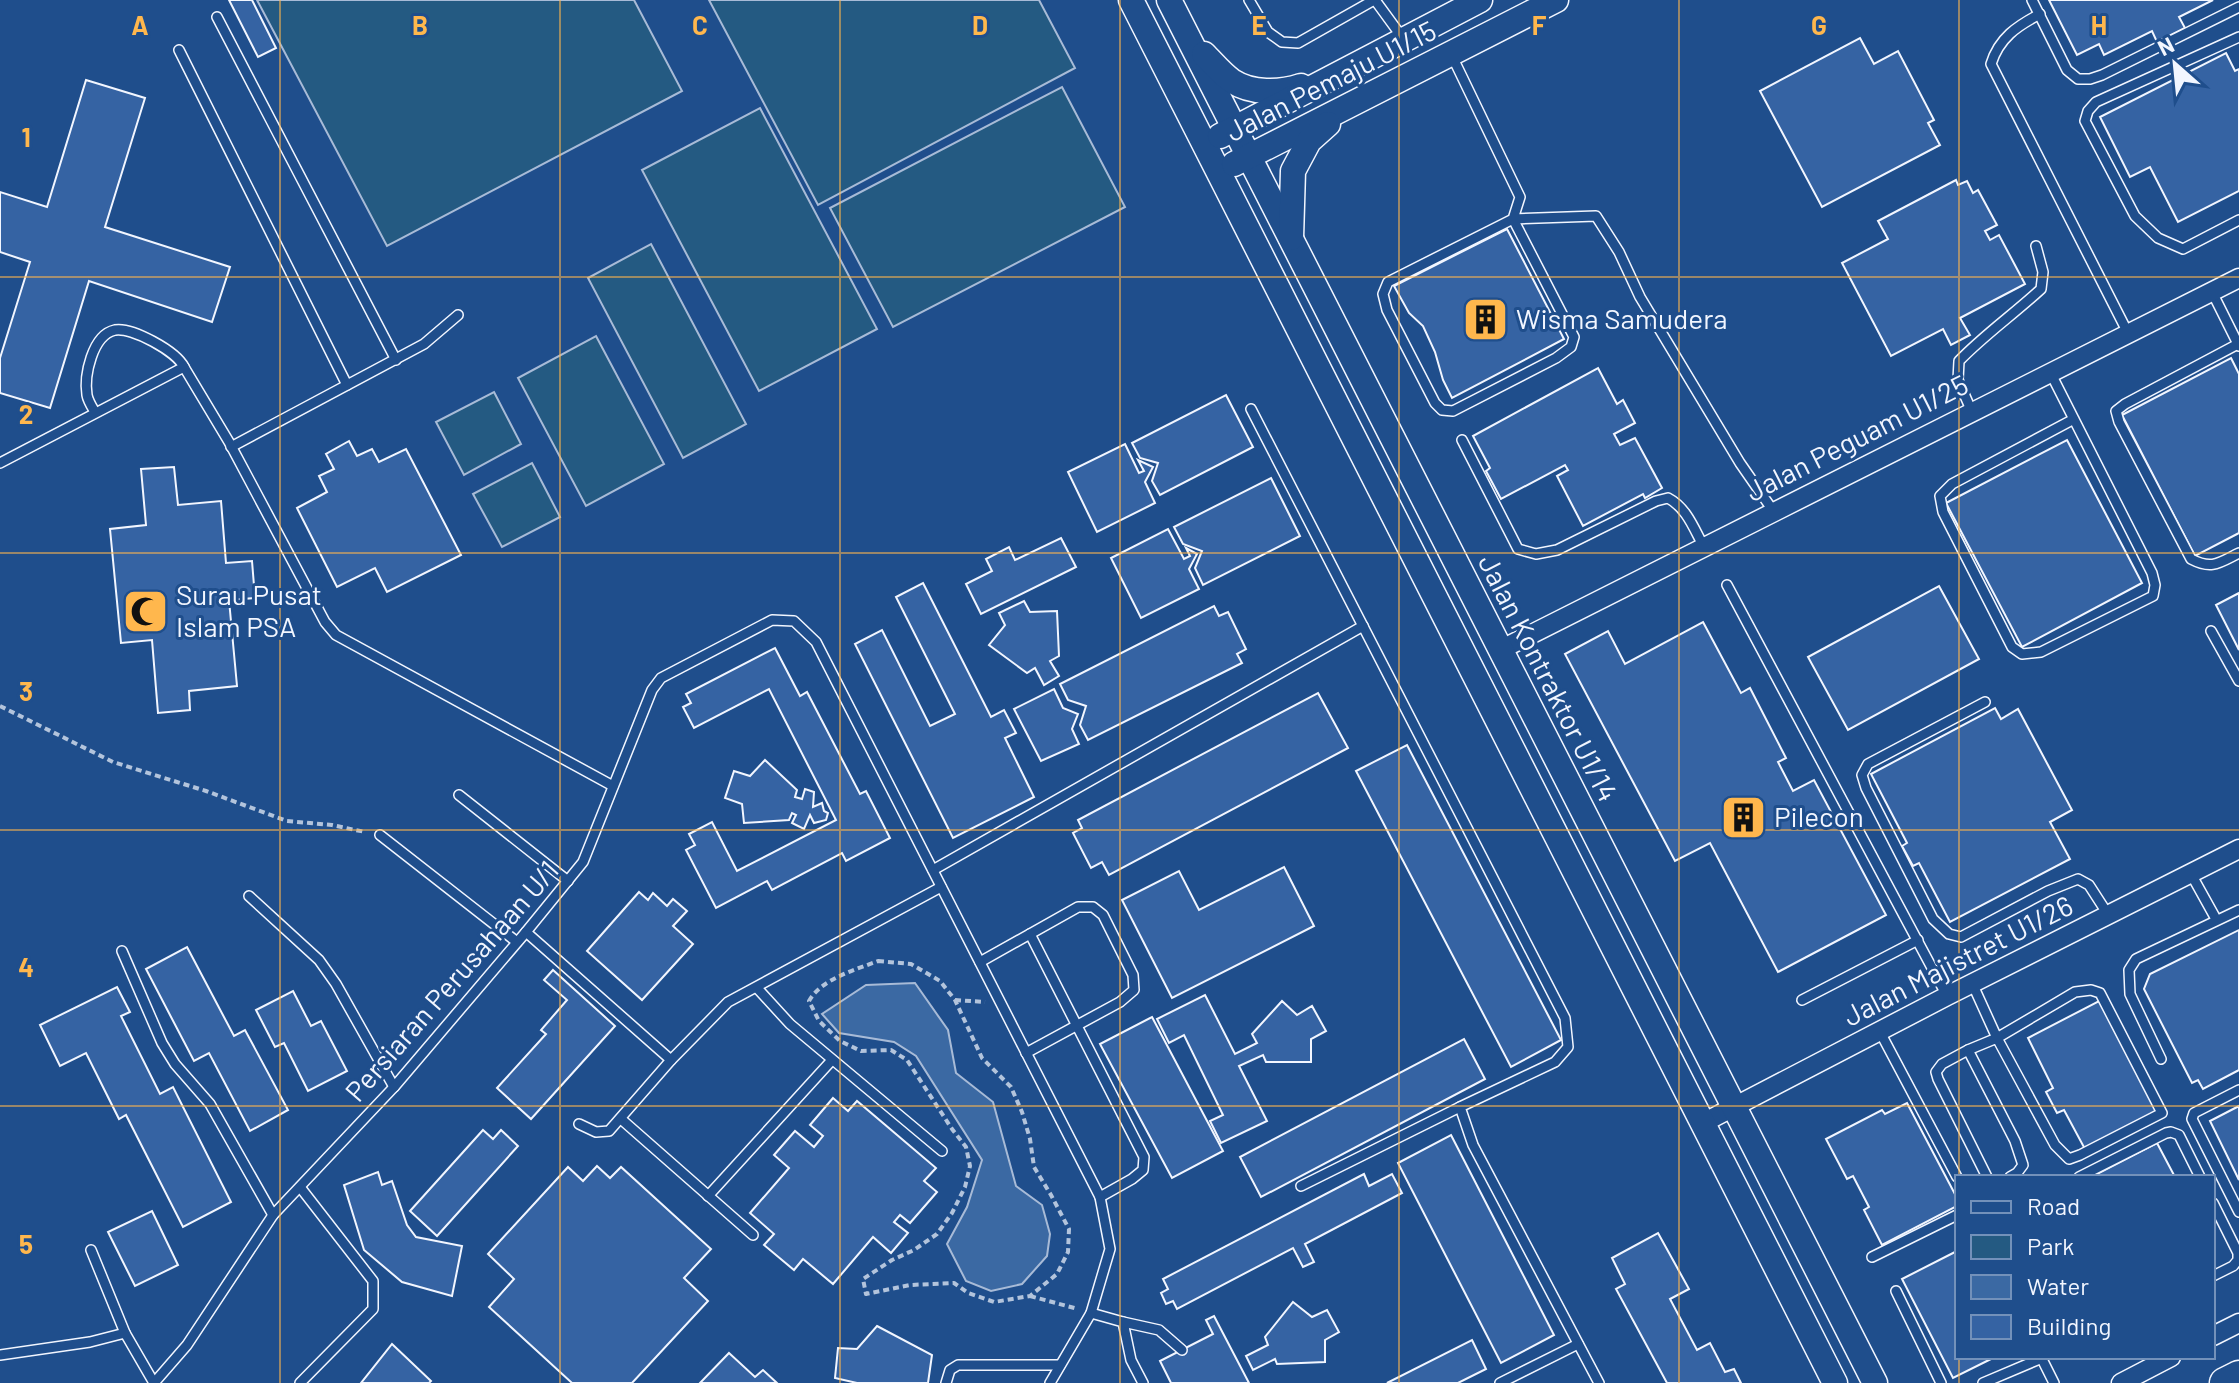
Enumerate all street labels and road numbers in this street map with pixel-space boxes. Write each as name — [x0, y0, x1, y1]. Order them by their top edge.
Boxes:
street label: Jalan Pemaju U1/15 — [1220, 12, 1441, 148]
street label: Jalan Peguam U1/25 — [1740, 366, 1973, 508]
street label: Jalan Kontraktor U1/14 — [1472, 548, 1626, 807]
street label: Persiaran Perusahaan U/1 — [337, 853, 565, 1108]
street label: Jalan Majistret U1/26 — [1837, 888, 2078, 1033]

